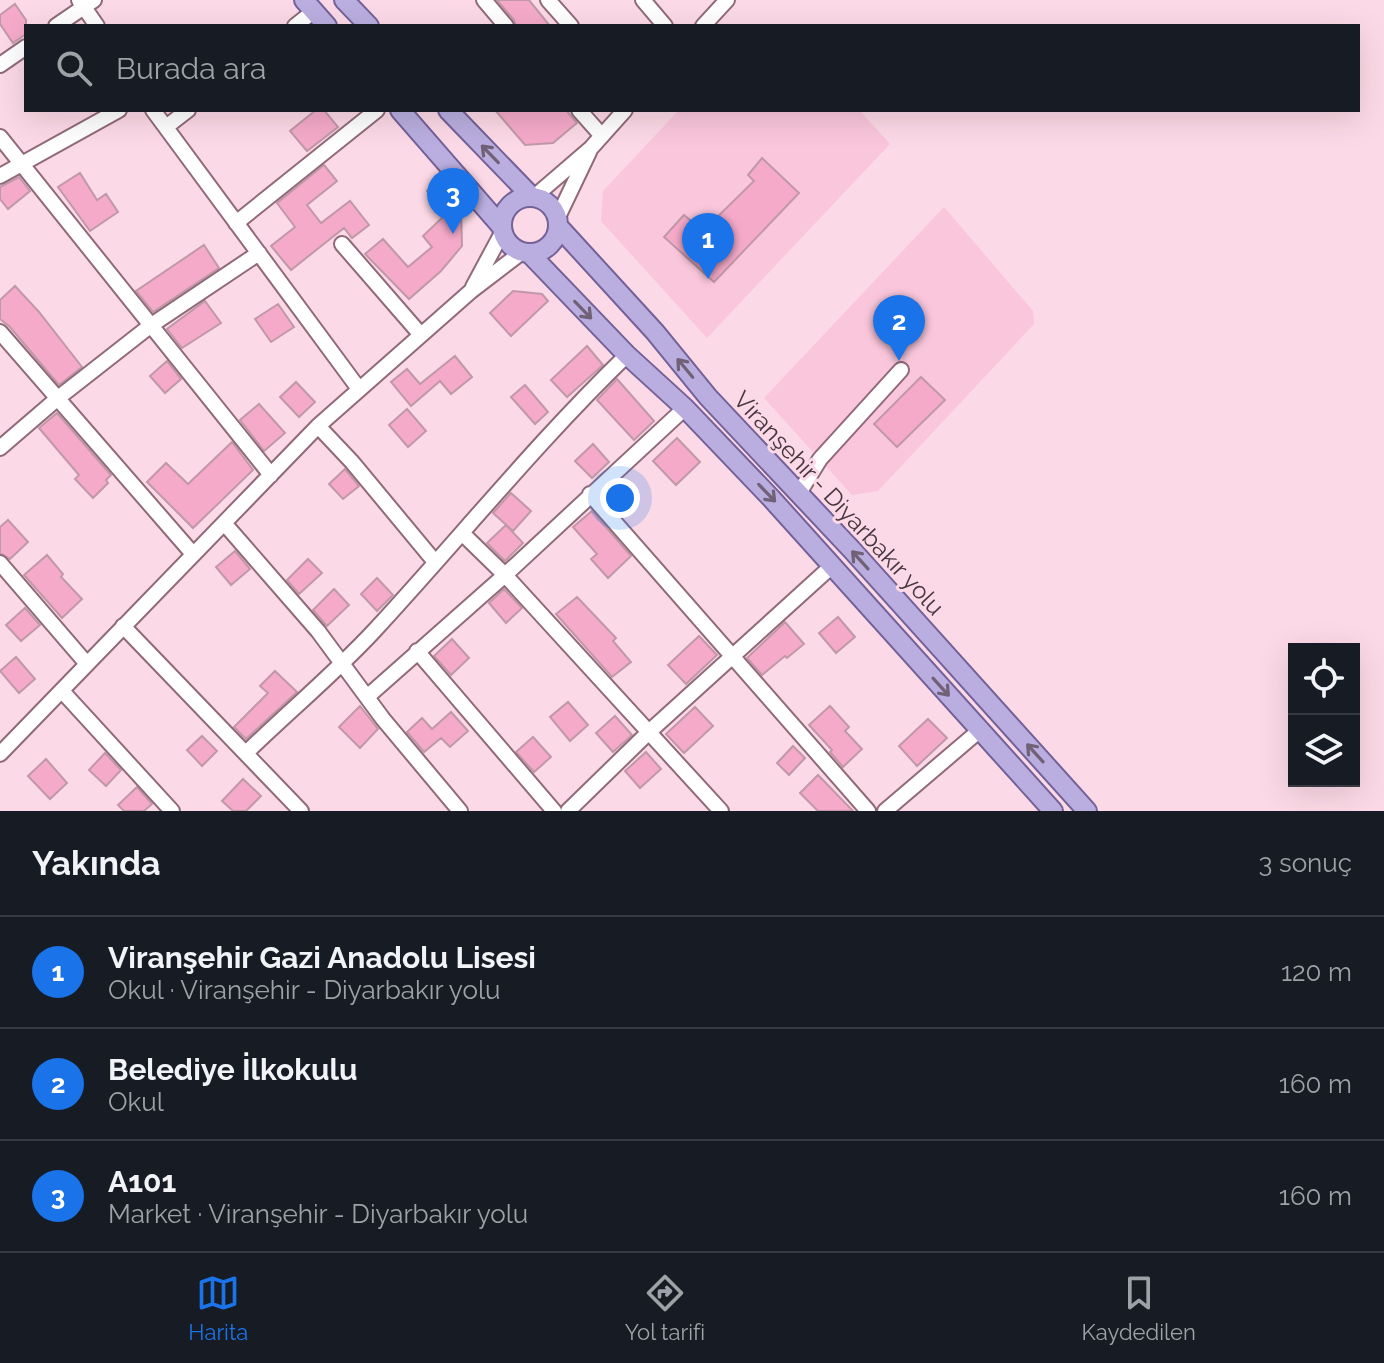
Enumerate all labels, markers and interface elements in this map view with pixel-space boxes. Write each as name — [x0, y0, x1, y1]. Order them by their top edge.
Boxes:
search box — [24, 24, 1360, 112]
icon: search — [52, 46, 96, 90]
text: Burada ara — [116, 51, 266, 86]
one-way arrow — [481, 145, 500, 164]
pin: 3 — [427, 168, 479, 234]
pin: 1 — [682, 213, 734, 279]
pin: 2 — [873, 295, 925, 361]
one-way arrow — [574, 299, 592, 319]
one-way arrow — [676, 359, 694, 379]
street label: Viranşehir - Diyarbakır yolu — [728, 385, 950, 621]
your location — [600, 478, 640, 518]
one-way arrow — [757, 483, 776, 503]
one-way arrow — [851, 550, 870, 570]
map controls — [1288, 643, 1360, 787]
button: locate — [1288, 643, 1360, 715]
one-way arrow — [932, 676, 950, 696]
button: layers — [1288, 715, 1360, 787]
one-way arrow — [1026, 743, 1044, 763]
text: Yakında — [32, 843, 161, 883]
text: 3 sonuç — [1259, 848, 1352, 878]
text: Viranşehir Gazi Anadolu Lisesi — [108, 940, 536, 975]
text: 1 — [52, 957, 64, 987]
text: 120 m — [1281, 957, 1352, 987]
text: Okul · Viranşehir - Diyarbakır yolu — [108, 975, 500, 1005]
text: Belediye İlkokulu — [108, 1052, 358, 1087]
text: 2 — [51, 1069, 65, 1099]
text: 160 m — [1279, 1069, 1352, 1099]
text: Okul — [108, 1087, 164, 1117]
text: A101 — [108, 1164, 176, 1199]
text: 3 — [51, 1181, 65, 1211]
text: 160 m — [1279, 1181, 1352, 1211]
text: Market · Viranşehir - Diyarbakır yolu — [108, 1199, 528, 1229]
tab: Harita — [188, 1271, 248, 1345]
tab: Yol tarifi — [625, 1271, 705, 1345]
tab: Kaydedilen — [1082, 1271, 1196, 1345]

